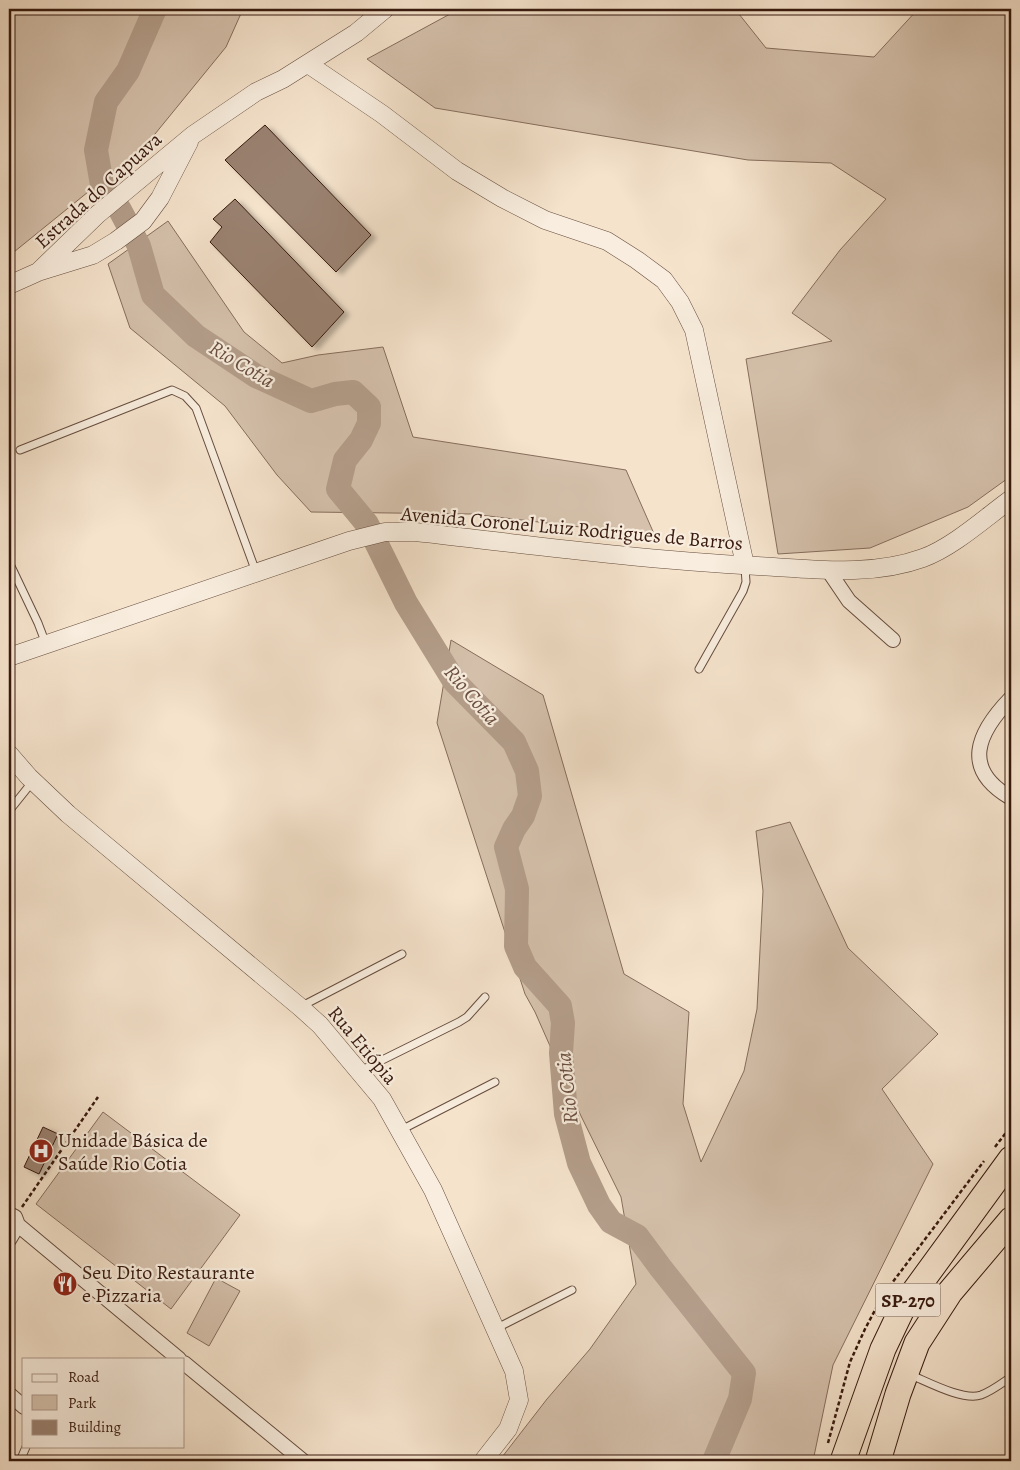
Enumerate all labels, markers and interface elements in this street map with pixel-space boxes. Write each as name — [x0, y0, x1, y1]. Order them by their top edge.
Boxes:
street label: Estrada do Capuava — [29, 126, 168, 255]
water label: Rio Cotia — [204, 334, 280, 395]
street label: Avenida Coronel Luiz Rodrigues de Barros — [399, 500, 744, 557]
water label: Rio Cotia — [438, 659, 506, 731]
street label: Rua Etiópia — [322, 1000, 404, 1091]
water label: Rio Cotia — [549, 1051, 585, 1125]
place label: Unidade Básica de Saúde Rio Cotia — [58, 1127, 208, 1177]
hospital icon: Unidade Básica de Saúde Rio Cotia — [28, 1138, 54, 1164]
place label: Seu Dito Restaurante e Pizzaria — [82, 1259, 255, 1309]
restaurant icon: Seu Dito Restaurante e Pizzaria — [52, 1271, 78, 1297]
road number: SP-270 — [876, 1284, 940, 1316]
legend — [22, 1358, 185, 1448]
text: Road — [68, 1367, 100, 1387]
text: Park — [68, 1393, 97, 1413]
text: Building — [68, 1417, 121, 1437]

